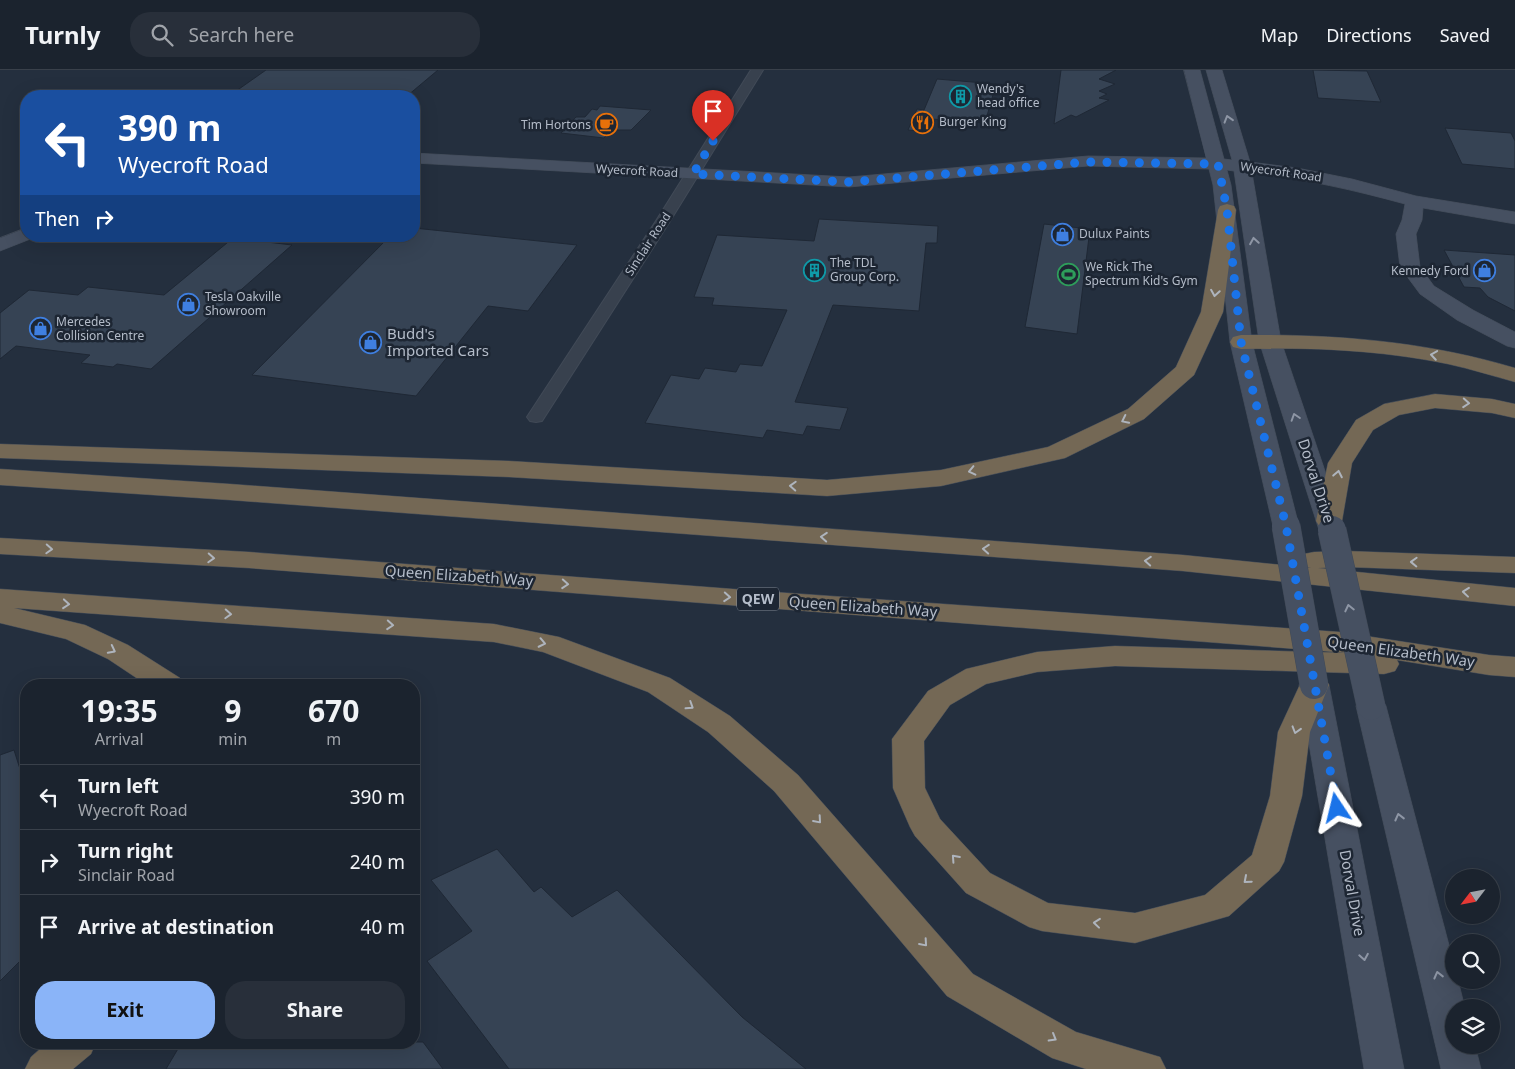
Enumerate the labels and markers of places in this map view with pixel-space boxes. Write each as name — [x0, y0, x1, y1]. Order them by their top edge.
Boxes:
place label: Wendy's head office — [977, 80, 1040, 111]
building icon: Wendy's head office — [949, 84, 973, 108]
pin — [692, 90, 734, 141]
restaurant icon: Burger King — [911, 110, 935, 134]
cafe icon: Tim Hortons — [595, 113, 619, 137]
place label: Burger King — [939, 113, 1007, 130]
place label: Tim Hortons — [521, 116, 591, 133]
shop icon: Dulux Paints — [1051, 222, 1075, 246]
place label: Dulux Paints — [1079, 225, 1150, 242]
place label: The TDL Group Corp. — [830, 254, 899, 285]
building icon: The TDL Group Corp. — [802, 258, 826, 282]
place label: We Rick The Spectrum Kid's Gym — [1085, 258, 1198, 289]
shop icon: Kennedy Ford — [1473, 259, 1497, 283]
sports icon: We Rick The Spectrum Kid's Gym — [1057, 262, 1081, 286]
place label: Kennedy Ford — [1391, 262, 1469, 279]
place label: Tesla Oakville Showroom — [205, 288, 281, 319]
shop icon: Tesla Oakville Showroom — [177, 292, 201, 316]
place label: Mercedes Collision Centre — [56, 313, 145, 344]
shop icon: Mercedes Collision Centre — [28, 317, 52, 341]
place label: Budd's Imported Cars — [387, 323, 489, 360]
shop icon: Budd's Imported Cars — [359, 331, 383, 355]

